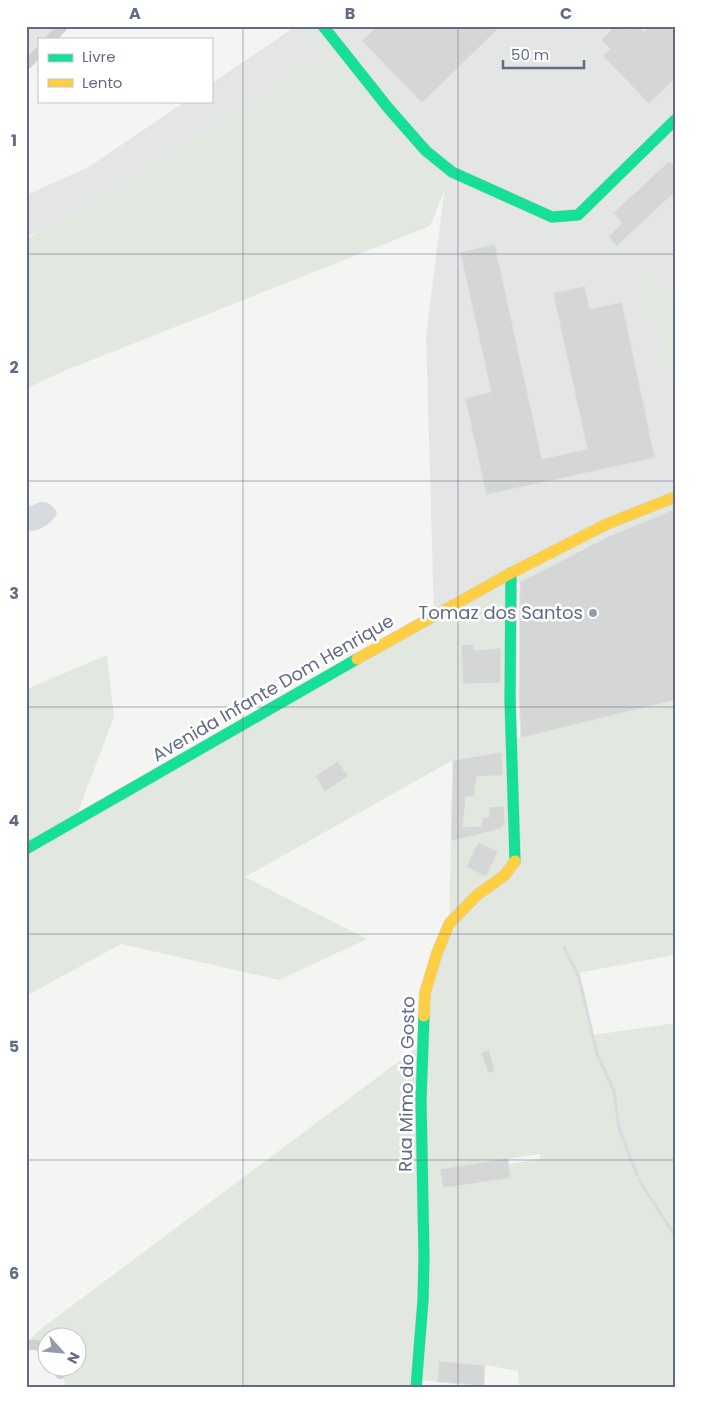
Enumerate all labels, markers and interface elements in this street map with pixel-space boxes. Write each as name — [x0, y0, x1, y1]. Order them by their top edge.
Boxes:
text: A — [129, 2, 141, 25]
text: B — [345, 2, 355, 25]
text: C — [560, 2, 572, 25]
legend — [38, 38, 212, 102]
scale bar — [503, 38, 585, 70]
text: 50 m — [511, 44, 549, 65]
text: Livre — [82, 46, 115, 67]
text: Lento — [82, 72, 122, 93]
text: 1 — [11, 129, 17, 152]
text: 2 — [9, 356, 19, 379]
text: 3 — [9, 582, 19, 605]
place label: Tomaz dos Santos — [418, 600, 583, 625]
marker: Tomaz dos Santos — [587, 607, 599, 619]
street label: Avenida Infante Dom Henrique — [147, 608, 398, 767]
text: 4 — [9, 809, 20, 832]
street label: Rua Mimo do Gosto — [392, 996, 421, 1172]
text: 5 — [9, 1035, 19, 1058]
text: 6 — [9, 1262, 19, 1285]
north arrow — [38, 1326, 88, 1376]
text: N — [62, 1349, 85, 1367]

